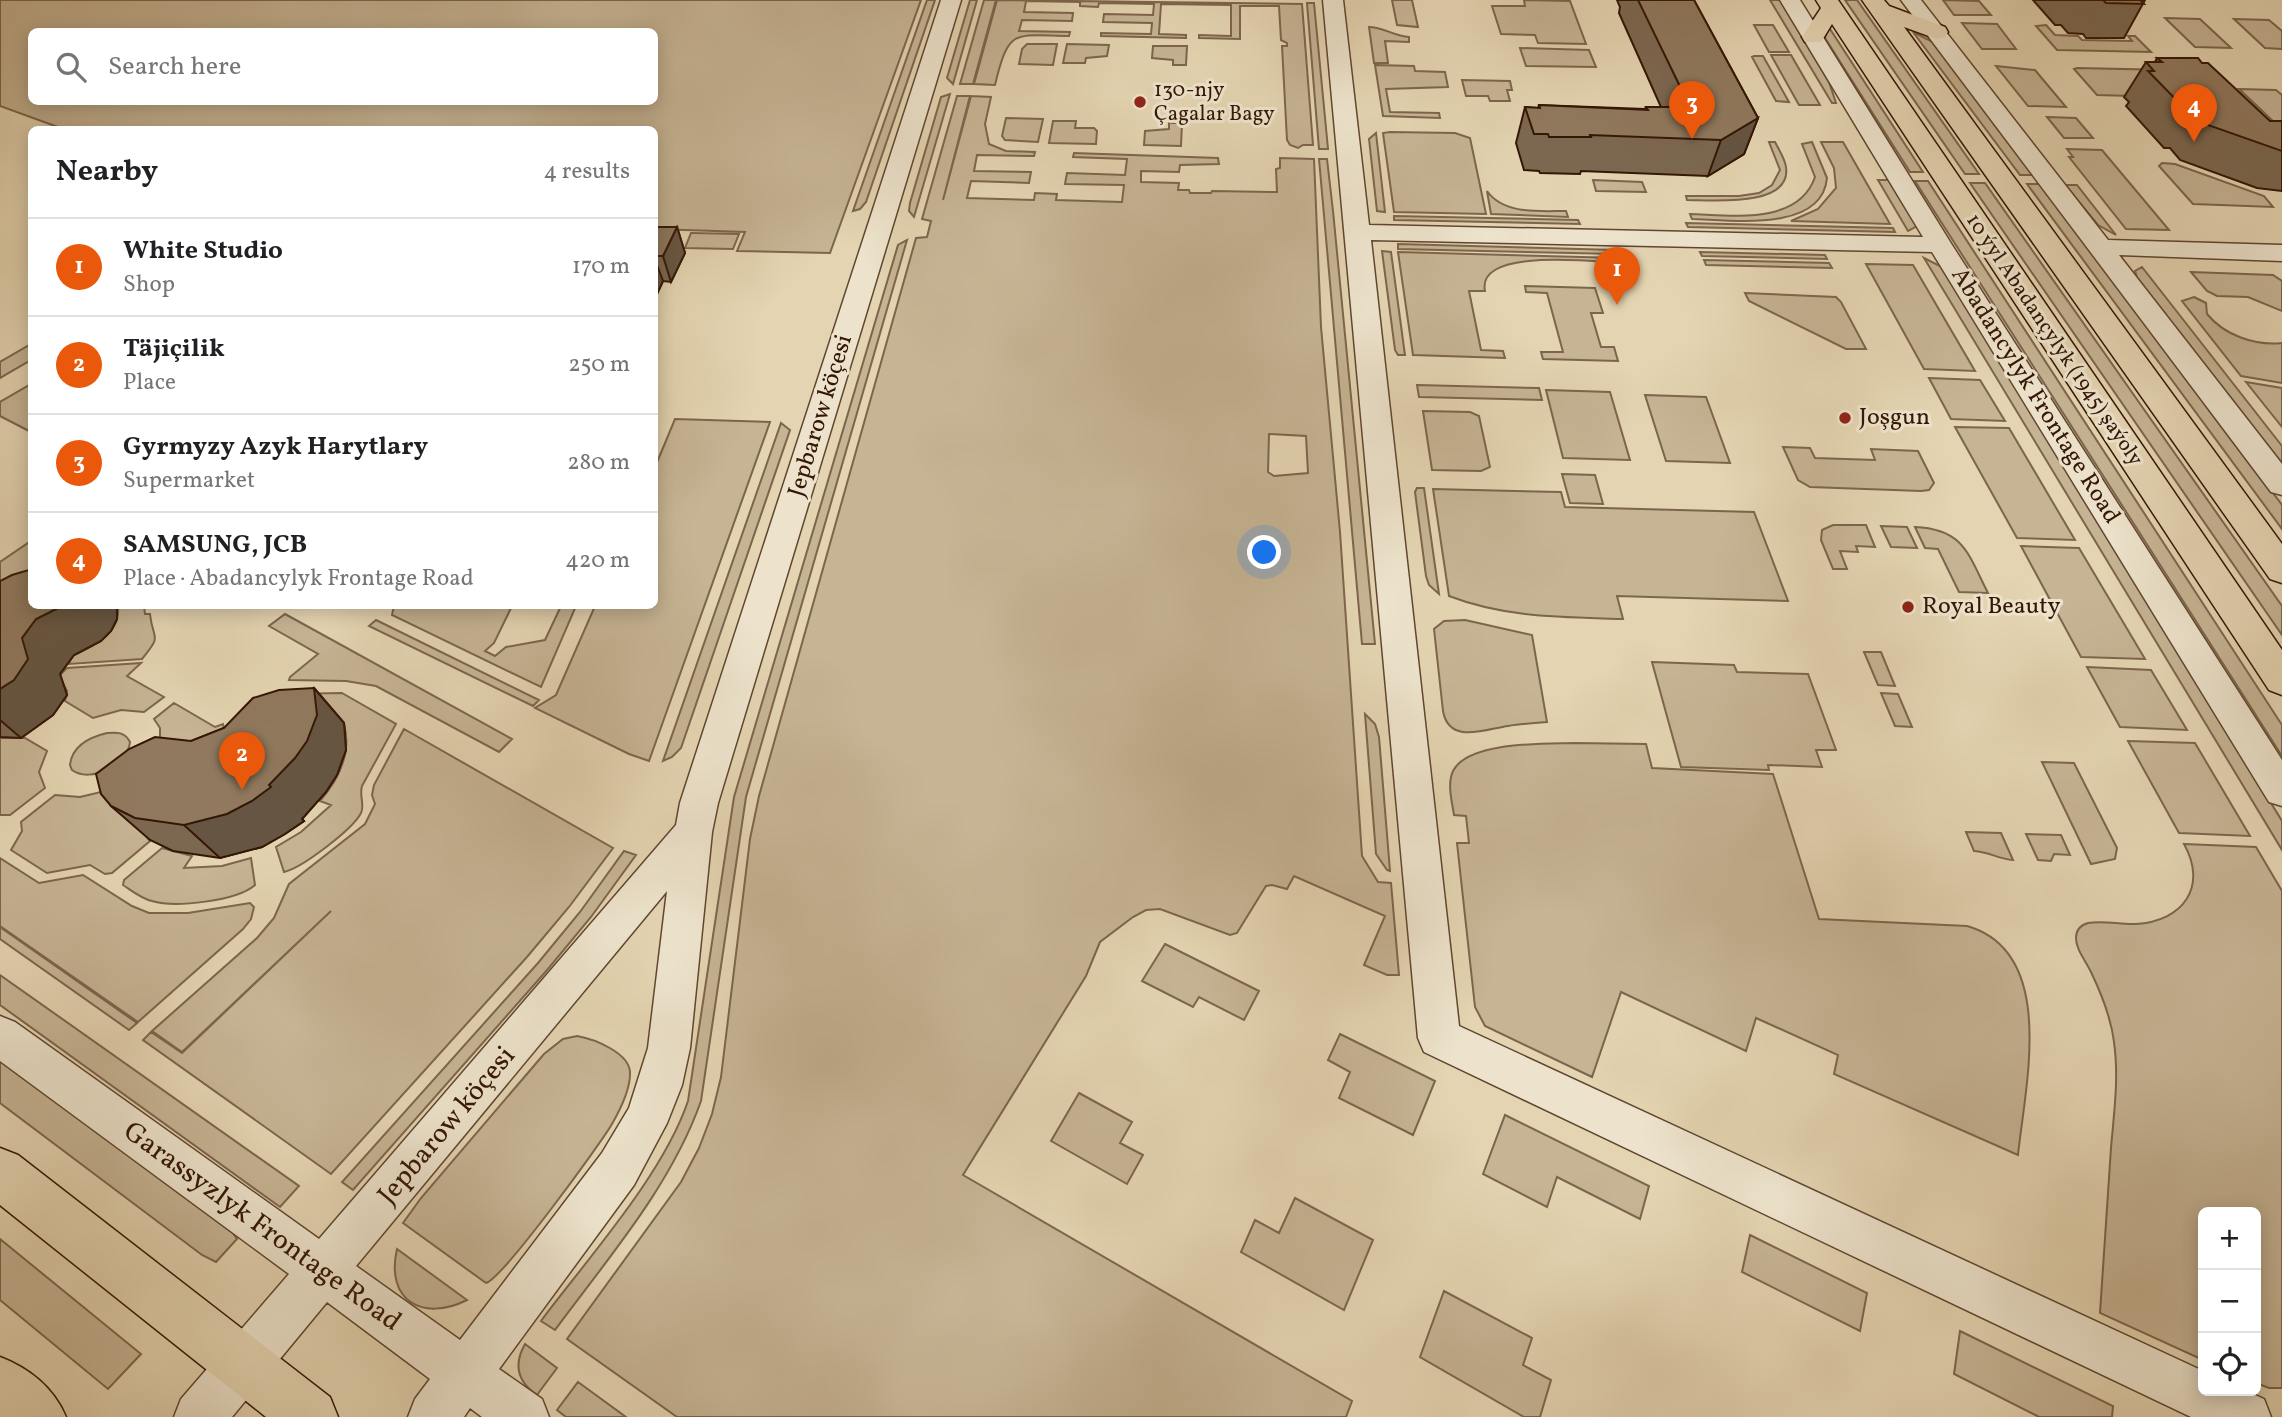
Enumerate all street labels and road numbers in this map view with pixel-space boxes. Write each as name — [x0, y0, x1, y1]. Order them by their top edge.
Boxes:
street label: 10 ýyl Abadançylyk (1945) şaýoly — [1958, 208, 2150, 472]
street label: Abadancylyk Frontage Road — [1942, 261, 2128, 531]
street label: Jepbarow köçesi — [780, 331, 862, 501]
street label: Jepbarow köçesi — [369, 1038, 525, 1214]
street label: Garassyzlyk Frontage Road — [115, 1113, 409, 1341]

